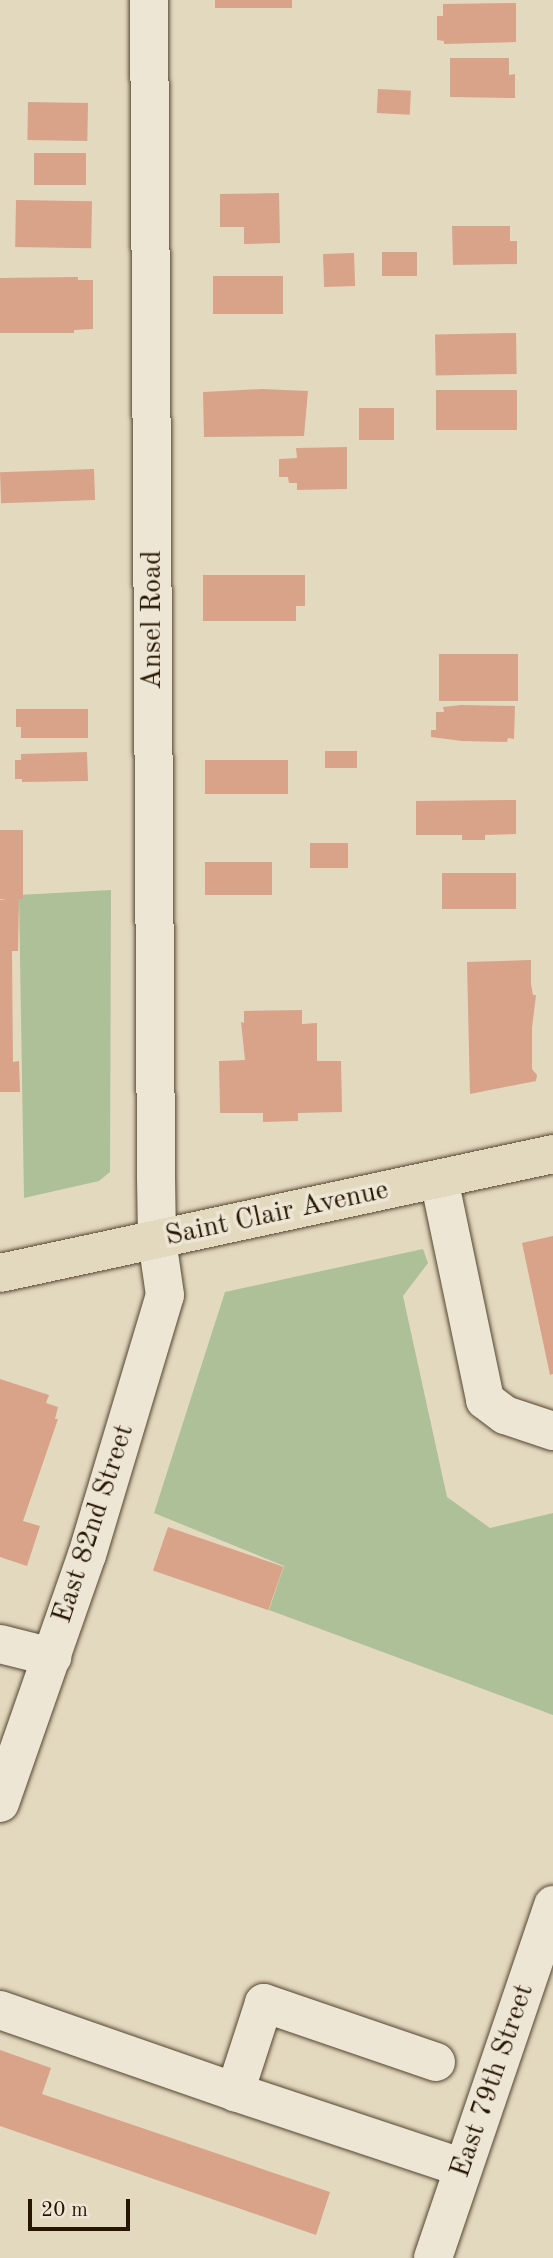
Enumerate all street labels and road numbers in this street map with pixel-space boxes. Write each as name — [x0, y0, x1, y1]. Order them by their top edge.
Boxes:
street label: Ansel Road — [136, 550, 170, 690]
street label: Saint Clair Avenue — [162, 1174, 392, 1254]
street label: East 82nd Street — [46, 1420, 142, 1628]
street label: East 79th Street — [444, 1980, 542, 2182]

